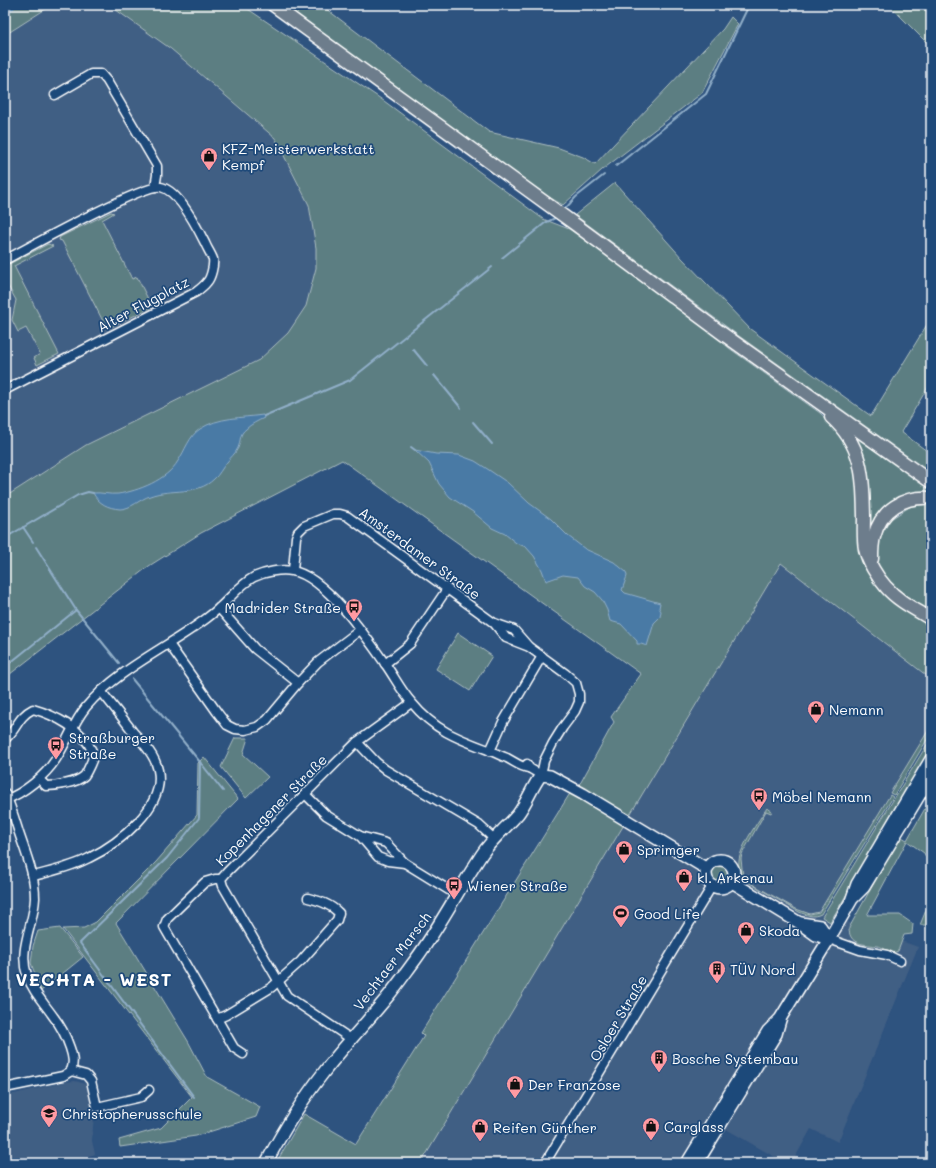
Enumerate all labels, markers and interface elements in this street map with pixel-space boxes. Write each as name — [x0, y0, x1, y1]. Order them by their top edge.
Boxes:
place label: KFZ-Meisterwerkstatt Kempf — [222, 139, 374, 174]
shop icon: KFZ-Meisterwerkstatt Kempf — [199, 146, 219, 171]
street label: Alter Flugplatz — [94, 272, 192, 336]
street label: Amsterdamer Straße — [355, 502, 485, 604]
bus stop icon: Madrider Straße — [344, 597, 364, 622]
place label: Madrider Straße — [225, 598, 341, 617]
shop icon: Nemann — [806, 699, 826, 724]
place label: Nemann — [829, 700, 883, 719]
place label: Straßburger Straße — [69, 728, 155, 763]
bus stop icon: Straßburger Straße — [46, 735, 66, 760]
street label: Kopenhagener Straße — [211, 750, 331, 870]
bus stop icon: Möbel Nemann — [749, 786, 769, 811]
place label: Möbel Nemann — [772, 787, 871, 806]
shop icon: Sprimger — [614, 839, 634, 864]
place label: Sprimger — [637, 840, 700, 859]
shop icon: kl. Arkenau — [674, 867, 694, 892]
place label: kl. Arkenau — [697, 868, 774, 887]
bus stop icon: Wiener Straße — [444, 875, 464, 900]
place label: Wiener Straße — [467, 876, 568, 895]
sports icon: Good Life — [611, 903, 631, 928]
place label: Good Life — [634, 904, 700, 923]
street label: Vechtaer Marsch — [349, 908, 435, 1014]
shop icon: Skoda — [736, 920, 756, 945]
place label: Skoda — [759, 921, 800, 940]
building icon: TÜV Nord — [707, 959, 727, 984]
place label: TÜV Nord — [730, 960, 795, 979]
district label: VECHTA - WEST — [16, 967, 172, 991]
street label: Osloer Straße — [585, 971, 651, 1065]
building icon: Bosche Systembau — [649, 1048, 669, 1073]
place label: Bosche Systembau — [672, 1049, 798, 1068]
shop icon: Der Franzose — [505, 1074, 525, 1099]
place label: Der Franzose — [528, 1075, 621, 1094]
school or university icon: Christopherusschule — [39, 1103, 59, 1128]
place label: Christopherusschule — [62, 1104, 202, 1123]
shop icon: Carglass — [641, 1116, 661, 1141]
shop icon: Reifen Günther — [470, 1117, 490, 1142]
place label: Carglass — [664, 1117, 724, 1136]
place label: Reifen Günther — [493, 1118, 597, 1137]

